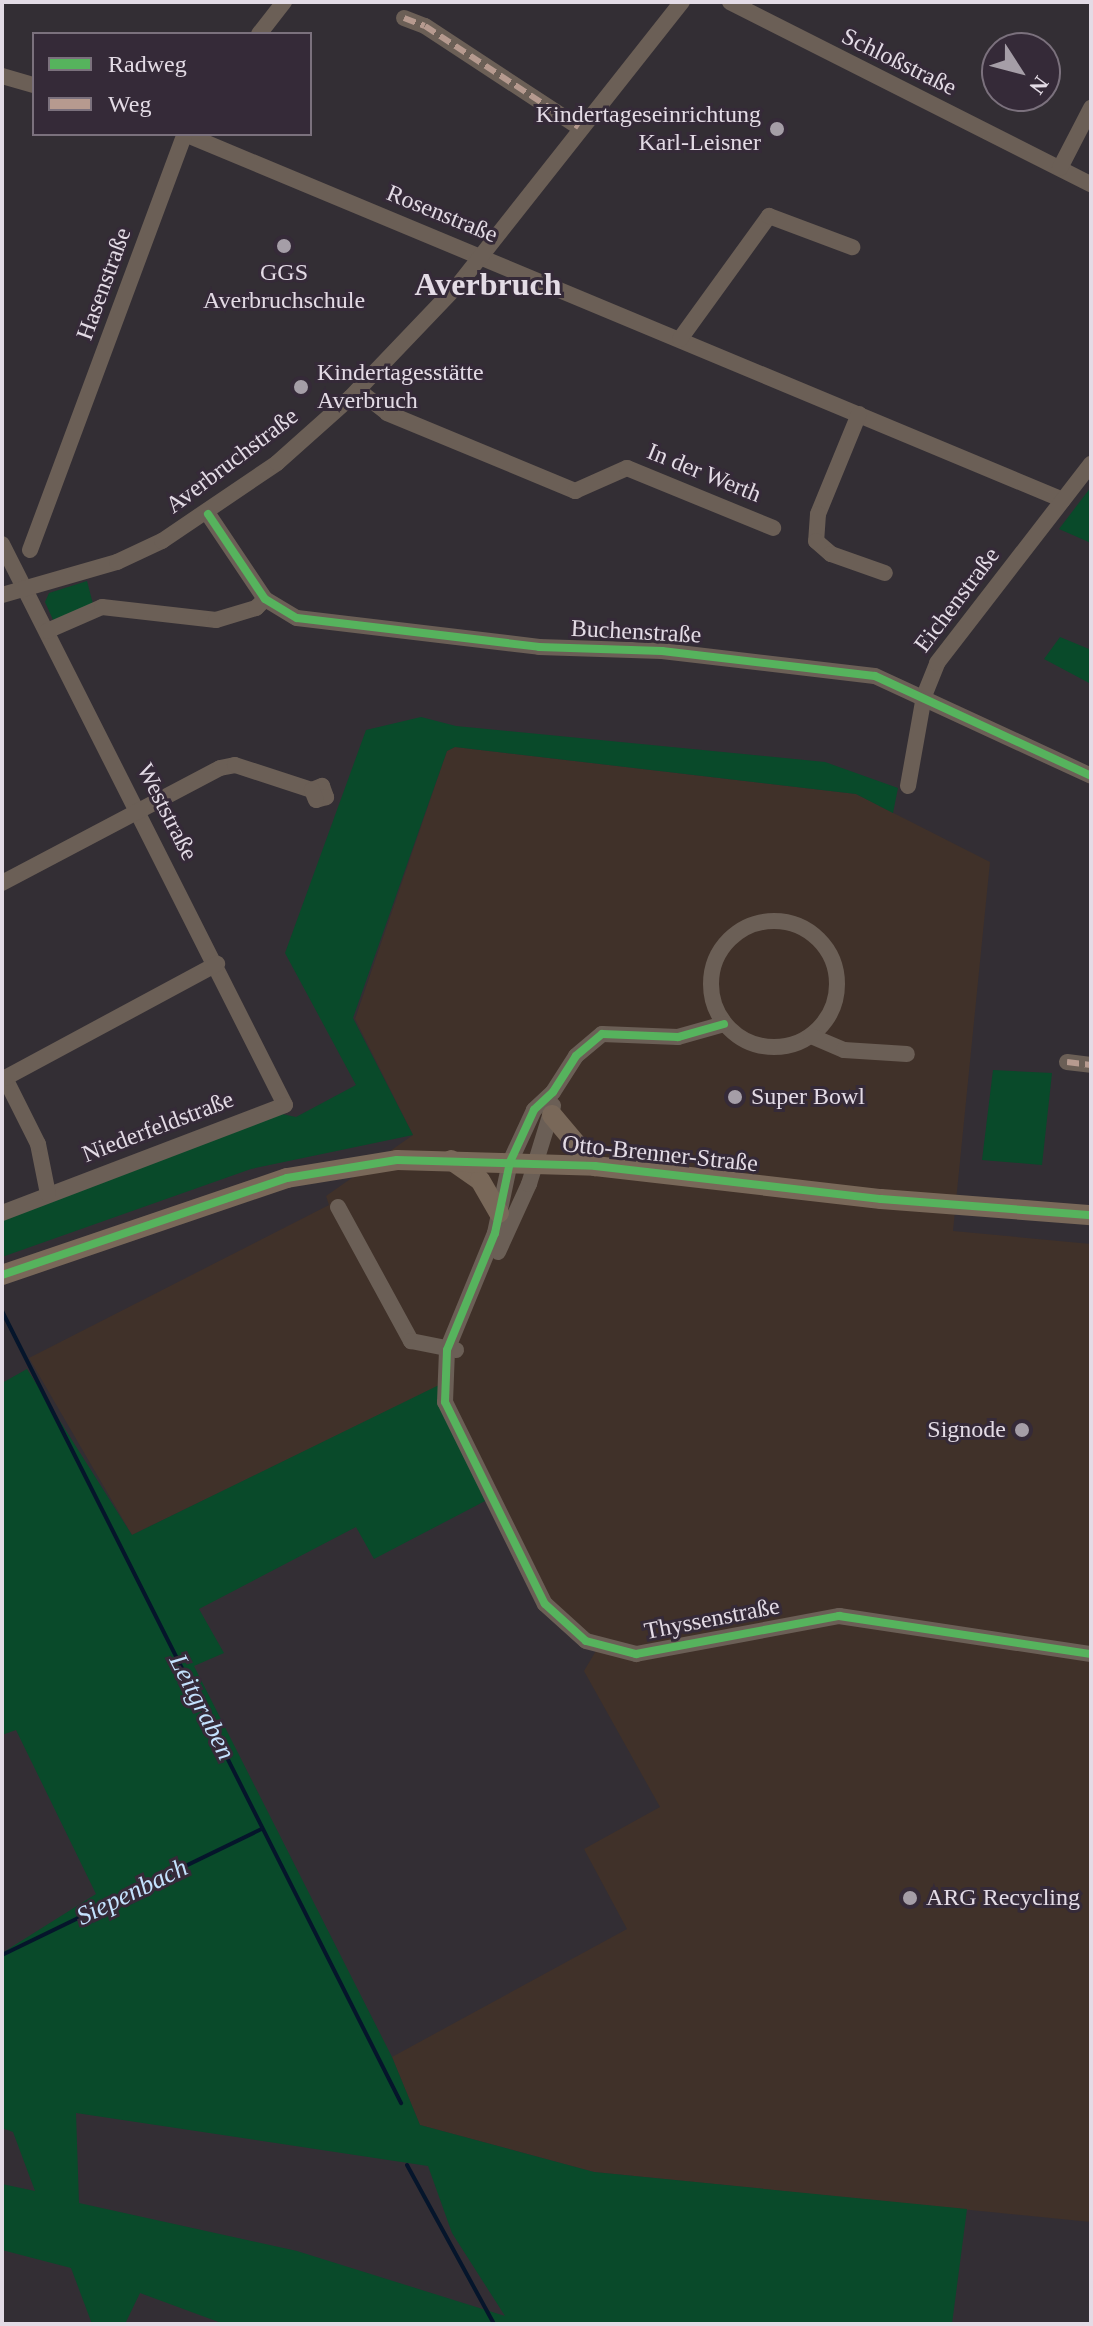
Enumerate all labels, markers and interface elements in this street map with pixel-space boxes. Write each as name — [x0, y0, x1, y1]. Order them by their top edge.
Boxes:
street label: Schloßstraße — [837, 22, 961, 102]
legend — [32, 32, 312, 136]
north arrow — [981, 32, 1061, 112]
text: Radweg — [108, 51, 187, 77]
text: N — [1024, 71, 1054, 99]
text: Weg — [108, 91, 151, 117]
place label: Kindertageseinrichtung Karl-Leisner — [536, 101, 761, 157]
marker: Kindertageseinrichtung Karl-Leisner — [768, 120, 786, 138]
street label: Rosenstraße — [382, 179, 502, 249]
street label: Hasenstraße — [70, 224, 138, 344]
marker: GGS Averbruchschule — [275, 237, 293, 255]
place label: GGS Averbruchschule — [203, 259, 365, 315]
district label: Averbruch — [415, 265, 561, 303]
place label: Kindertagesstätte Averbruch — [317, 359, 484, 415]
marker: Kindertagesstätte Averbruch — [292, 378, 310, 396]
street label: Averbruchstraße — [160, 402, 304, 520]
street label: In der Werth — [643, 437, 765, 509]
street label: Eichenstraße — [908, 542, 1006, 658]
street label: Buchenstraße — [570, 614, 702, 650]
street label: Weststraße — [130, 759, 204, 865]
place label: Super Bowl — [751, 1083, 865, 1111]
street label: Niederfeldstraße — [78, 1085, 238, 1169]
marker: Super Bowl — [726, 1088, 744, 1106]
street label: Otto-Brenner-Straße — [561, 1129, 759, 1179]
place label: Signode — [927, 1416, 1006, 1444]
marker: Signode — [1013, 1421, 1031, 1439]
street label: Thyssenstraße — [642, 1592, 782, 1646]
water label: Leitgraben — [162, 1649, 242, 1765]
water label: Siepenbach — [71, 1852, 193, 1932]
place label: ARG Recycling — [926, 1884, 1080, 1912]
marker: ARG Recycling — [901, 1889, 919, 1907]

